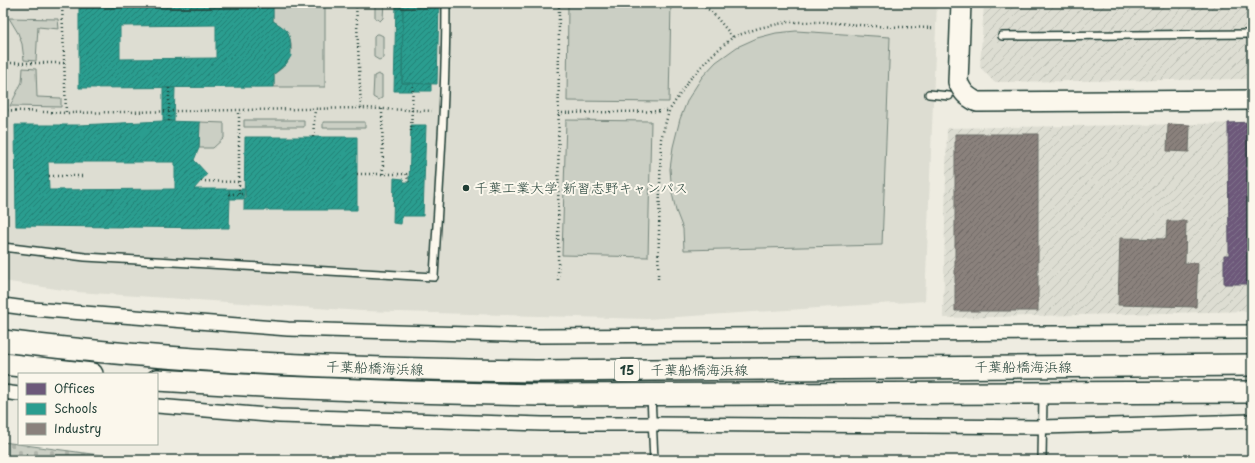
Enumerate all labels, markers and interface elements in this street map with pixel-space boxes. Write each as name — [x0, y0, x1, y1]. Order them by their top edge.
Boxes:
place label: 千葉工業大学 新習志野キャンパス — [474, 177, 688, 198]
marker: 千葉工業大学 新習志野キャンパス — [461, 183, 471, 193]
street label: 千葉船橋海浜線 — [326, 355, 424, 380]
street label: 千葉船橋海浜線 — [974, 356, 1072, 377]
road number: 15 — [615, 359, 639, 381]
street label: 千葉船橋海浜線 — [650, 359, 748, 380]
legend — [18, 373, 158, 445]
text: Offices — [54, 379, 95, 397]
text: Schools — [54, 399, 98, 417]
text: Industry — [54, 419, 102, 437]

